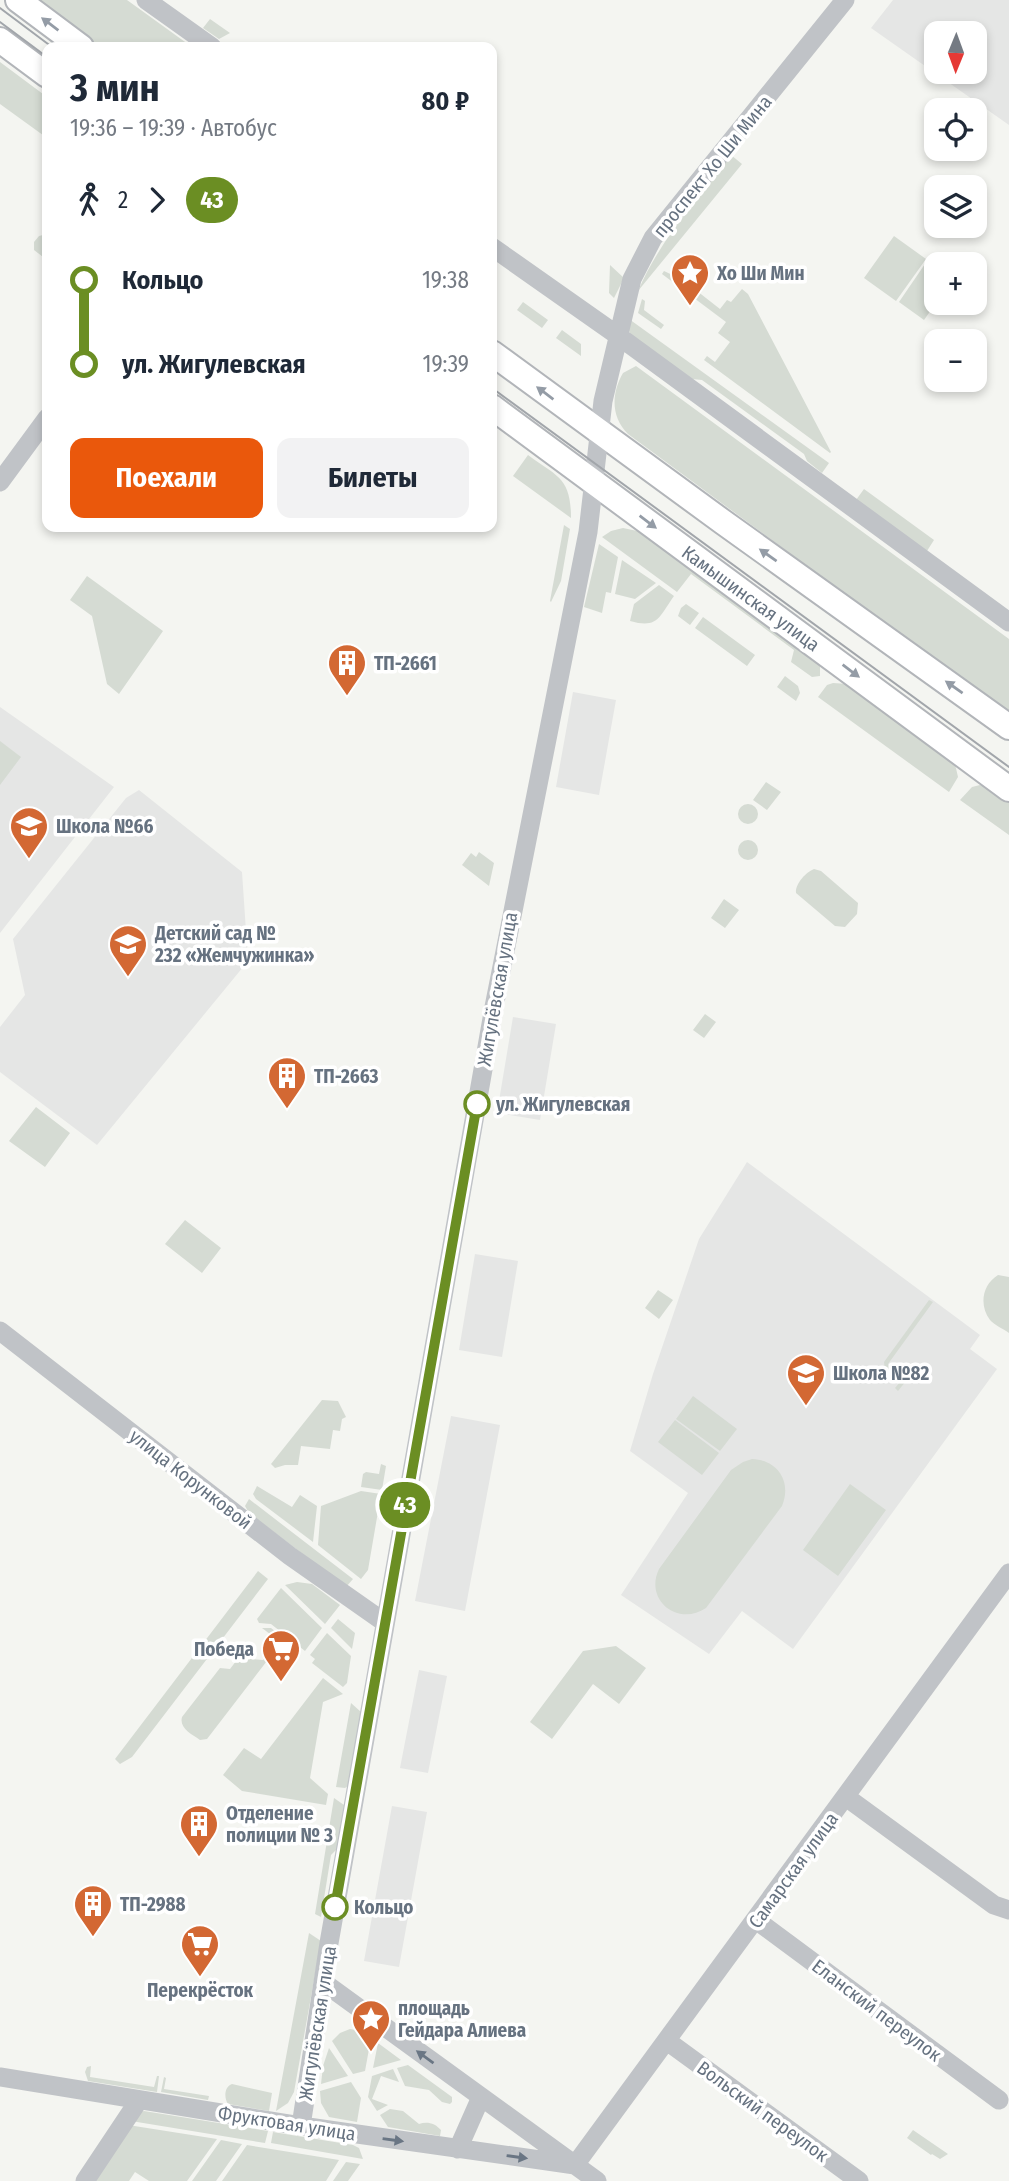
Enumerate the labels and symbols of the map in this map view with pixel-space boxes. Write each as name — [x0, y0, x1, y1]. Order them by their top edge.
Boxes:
one-way arrow — [41, 16, 59, 31]
north arrow — [924, 21, 987, 84]
street label: проспект Хо Ши Мина — [648, 91, 777, 242]
place icon: Хо Ши Мин — [669, 252, 711, 307]
place label: Хо Ши Мин — [716, 262, 804, 285]
one-way arrow — [537, 385, 555, 400]
one-way arrow — [639, 515, 657, 529]
street label: Камышинская улица — [677, 541, 824, 656]
one-way arrow — [759, 548, 777, 562]
building icon: ТП-2661 — [326, 642, 368, 697]
place label: ТП-2661 — [374, 652, 437, 675]
one-way arrow — [842, 664, 860, 679]
one-way arrow — [944, 680, 963, 694]
school or university icon: Школа №66 — [8, 805, 50, 860]
place label: Школа №66 — [56, 815, 153, 838]
street label: Жигулёвская улица — [473, 910, 522, 1068]
place label: Детский сад № 232 «Жемчужинка» — [154, 922, 315, 967]
school or university icon: Детский сад № 232 «Жемчужинка» — [107, 923, 149, 978]
building icon: ТП-2663 — [266, 1055, 308, 1110]
place label: ТП-2663 — [314, 1065, 378, 1088]
marker: ул. Жигулевская — [464, 1091, 490, 1117]
place label: ул. Жигулевская — [495, 1093, 630, 1116]
school or university icon: Школа №82 — [785, 1352, 827, 1407]
place label: Школа №82 — [833, 1362, 929, 1385]
street label: улица Корунковой — [125, 1424, 256, 1534]
line badge: 43 — [374, 1482, 436, 1528]
supermarket icon: Победа — [260, 1628, 302, 1683]
place label: Победа — [194, 1638, 254, 1661]
place label: Отделение полиции № 3 — [226, 1802, 333, 1847]
building icon: Отделение полиции № 3 — [178, 1803, 220, 1858]
street label: Самарская улица — [744, 1808, 843, 1933]
building icon: ТП-2988 — [72, 1883, 114, 1938]
place label: ТП-2988 — [120, 1893, 186, 1916]
marker: Кольцо — [322, 1894, 348, 1920]
place label: Кольцо — [354, 1896, 414, 1919]
supermarket icon: Перекрёсток — [179, 1923, 221, 1978]
street label: Жигулёвская улица — [294, 1944, 341, 2102]
street label: Еланский переулок — [808, 1954, 946, 2067]
place label: Перекрёсток — [147, 1979, 254, 2002]
place label: площадь Гейдара Алиева — [398, 1997, 526, 2042]
place icon: площадь Гейдара Алиева — [350, 1998, 392, 2053]
one-way arrow — [416, 2050, 434, 2064]
street label: Вольский переулок — [693, 2056, 833, 2167]
street label: Фруктовая улица — [217, 2101, 357, 2146]
one-way arrow — [382, 2134, 404, 2145]
one-way arrow — [506, 2152, 528, 2163]

